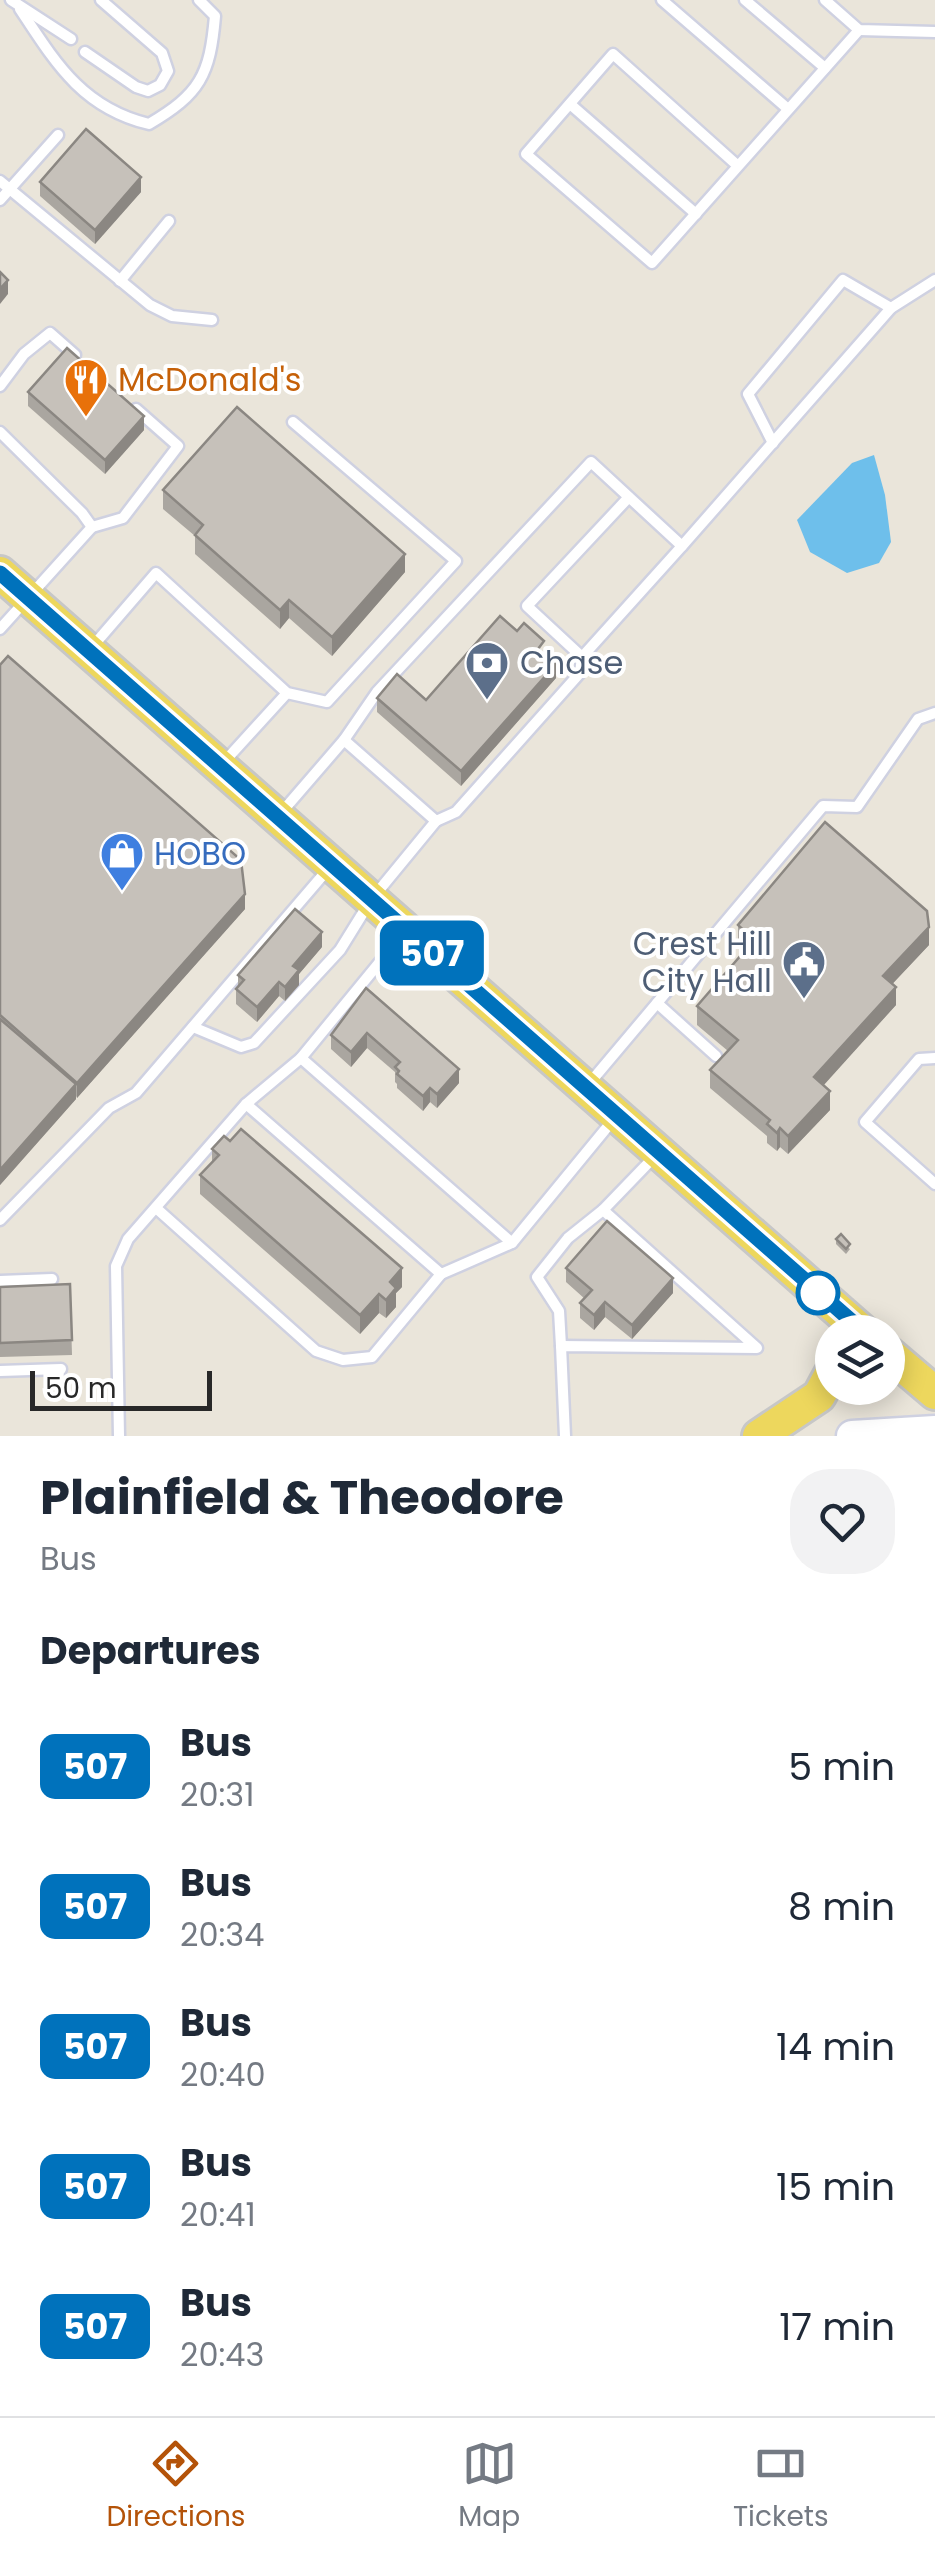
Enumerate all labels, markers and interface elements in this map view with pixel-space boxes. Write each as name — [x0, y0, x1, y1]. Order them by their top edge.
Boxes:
restaurant icon: McDonald's — [63, 357, 109, 418]
place label: McDonald's — [118, 357, 302, 402]
bank icon: Chase — [464, 640, 510, 701]
place label: Chase — [520, 640, 623, 685]
shop icon: HOBO — [99, 831, 145, 892]
place label: HOBO — [154, 831, 246, 876]
line badge: 507 — [374, 920, 490, 986]
place label: Crest Hill City Hall — [633, 921, 772, 1003]
text: 507 — [400, 929, 464, 978]
public building icon: Crest Hill City Hall — [781, 939, 827, 1000]
unlabelled marker — [797, 1272, 839, 1314]
map controls — [815, 1315, 905, 1405]
button: layers — [815, 1315, 905, 1405]
scale bar — [30, 1366, 212, 1410]
text: 50 m — [45, 1369, 116, 1408]
text: Plainfield & Theodore — [40, 1464, 564, 1531]
button: heart — [790, 1469, 895, 1574]
text: Bus — [40, 1536, 97, 1581]
text: Departures — [40, 1624, 261, 1677]
text: Bus — [180, 1716, 252, 1769]
text: 5 min — [788, 1740, 895, 1793]
text: 507 — [63, 1742, 127, 1791]
text: 20:31 — [180, 1772, 254, 1817]
text: Bus — [180, 1856, 252, 1909]
text: 8 min — [788, 1880, 895, 1933]
text: 507 — [63, 1882, 127, 1931]
text: 20:34 — [180, 1912, 264, 1957]
text: Bus — [180, 1996, 252, 2049]
text: 14 min — [776, 2020, 895, 2073]
text: 507 — [63, 2022, 127, 2071]
text: 20:40 — [180, 2052, 266, 2097]
text: Bus — [180, 2136, 252, 2189]
text: 15 min — [776, 2160, 895, 2213]
text: 507 — [63, 2162, 127, 2211]
text: 20:41 — [180, 2192, 256, 2237]
text: Bus — [180, 2276, 252, 2329]
text: 17 min — [779, 2300, 895, 2353]
text: 507 — [63, 2302, 127, 2351]
text: 20:43 — [180, 2332, 264, 2377]
tab: Directions — [106, 2436, 245, 2538]
tab: Map — [458, 2436, 520, 2538]
tab: Tickets — [733, 2436, 829, 2538]

